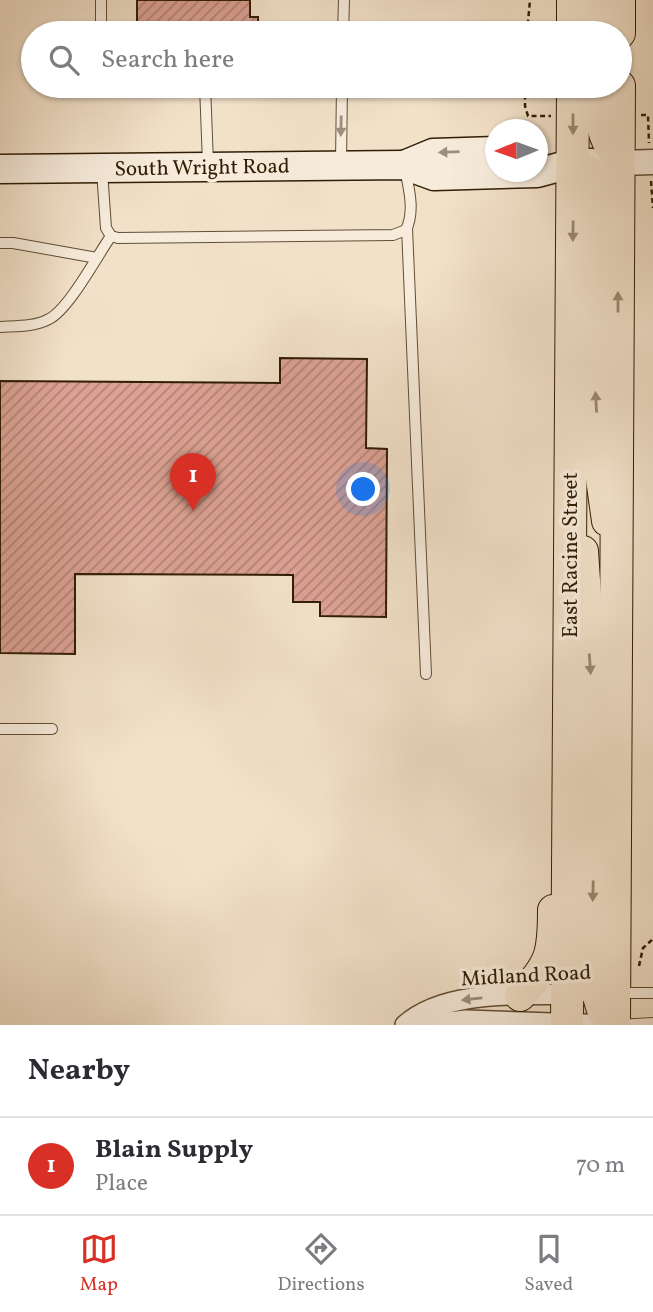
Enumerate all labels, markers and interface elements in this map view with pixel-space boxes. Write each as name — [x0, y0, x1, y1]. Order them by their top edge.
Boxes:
search box — [21, 21, 632, 98]
icon: search — [45, 41, 83, 79]
text: Search here — [101, 42, 234, 78]
one-way arrow — [567, 114, 579, 136]
one-way arrow — [336, 115, 347, 137]
north arrow — [485, 119, 548, 182]
one-way arrow — [438, 147, 460, 158]
street label: South Wright Road — [114, 152, 290, 185]
one-way arrow — [567, 220, 579, 242]
one-way arrow — [613, 291, 624, 313]
one-way arrow — [590, 390, 601, 412]
pin: 1 — [170, 453, 216, 511]
your location — [346, 472, 380, 506]
street label: East Racine Street — [557, 472, 586, 638]
one-way arrow — [585, 653, 596, 675]
one-way arrow — [587, 880, 599, 902]
street label: Midland Road — [460, 959, 592, 994]
one-way arrow — [460, 994, 482, 1005]
text: Nearby — [28, 1050, 130, 1092]
text: Blain Supply — [95, 1132, 253, 1168]
text: 1 — [46, 1150, 56, 1182]
text: 70 m — [576, 1150, 625, 1182]
text: Place — [95, 1168, 148, 1200]
tab: Map — [80, 1230, 118, 1298]
tab: Directions — [278, 1230, 365, 1298]
tab: Saved — [524, 1230, 573, 1298]

